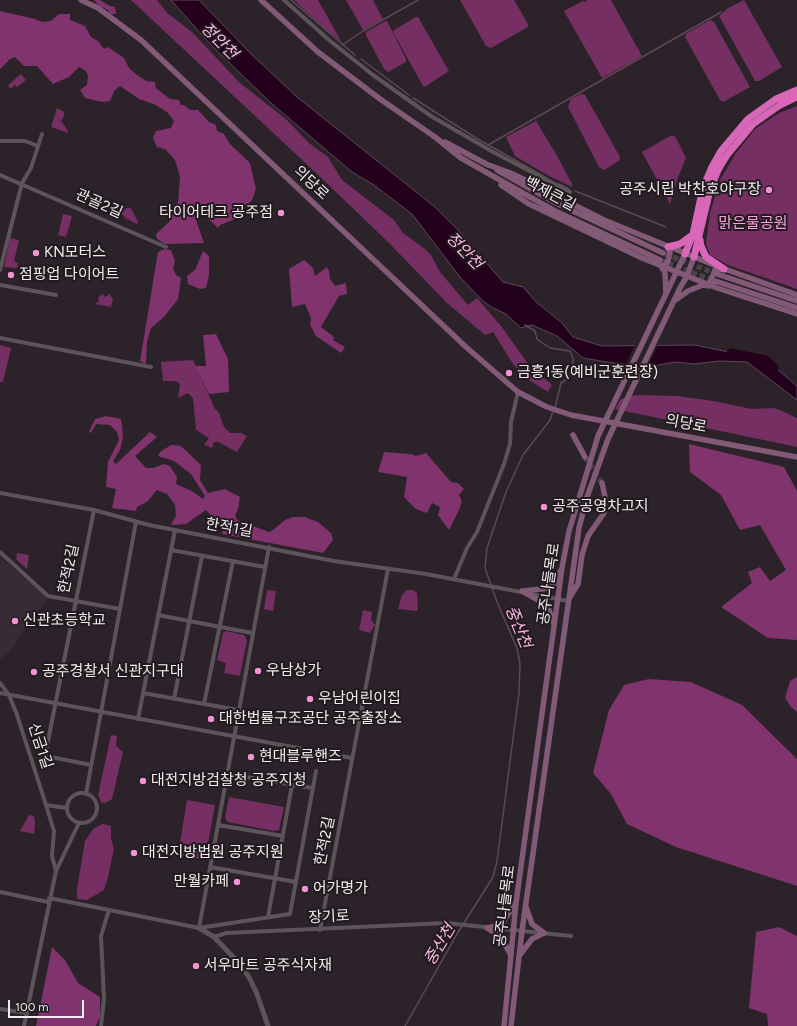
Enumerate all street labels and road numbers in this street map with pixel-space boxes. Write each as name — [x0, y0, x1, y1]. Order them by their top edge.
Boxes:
street label: 의당로 — [290, 162, 332, 204]
street label: 백제큰길 — [521, 173, 579, 215]
street label: 관골2길 — [73, 186, 125, 222]
street label: 의당로 — [664, 411, 708, 437]
street label: 한적1길 — [204, 515, 254, 541]
street label: 공주나들목로 — [534, 542, 564, 626]
street label: 한적2길 — [55, 543, 83, 595]
street label: 신금1길 — [24, 721, 56, 771]
street label: 한적2길 — [311, 815, 339, 867]
street label: 공주나들목로 — [491, 864, 519, 948]
street label: 장기로 — [308, 907, 350, 927]

